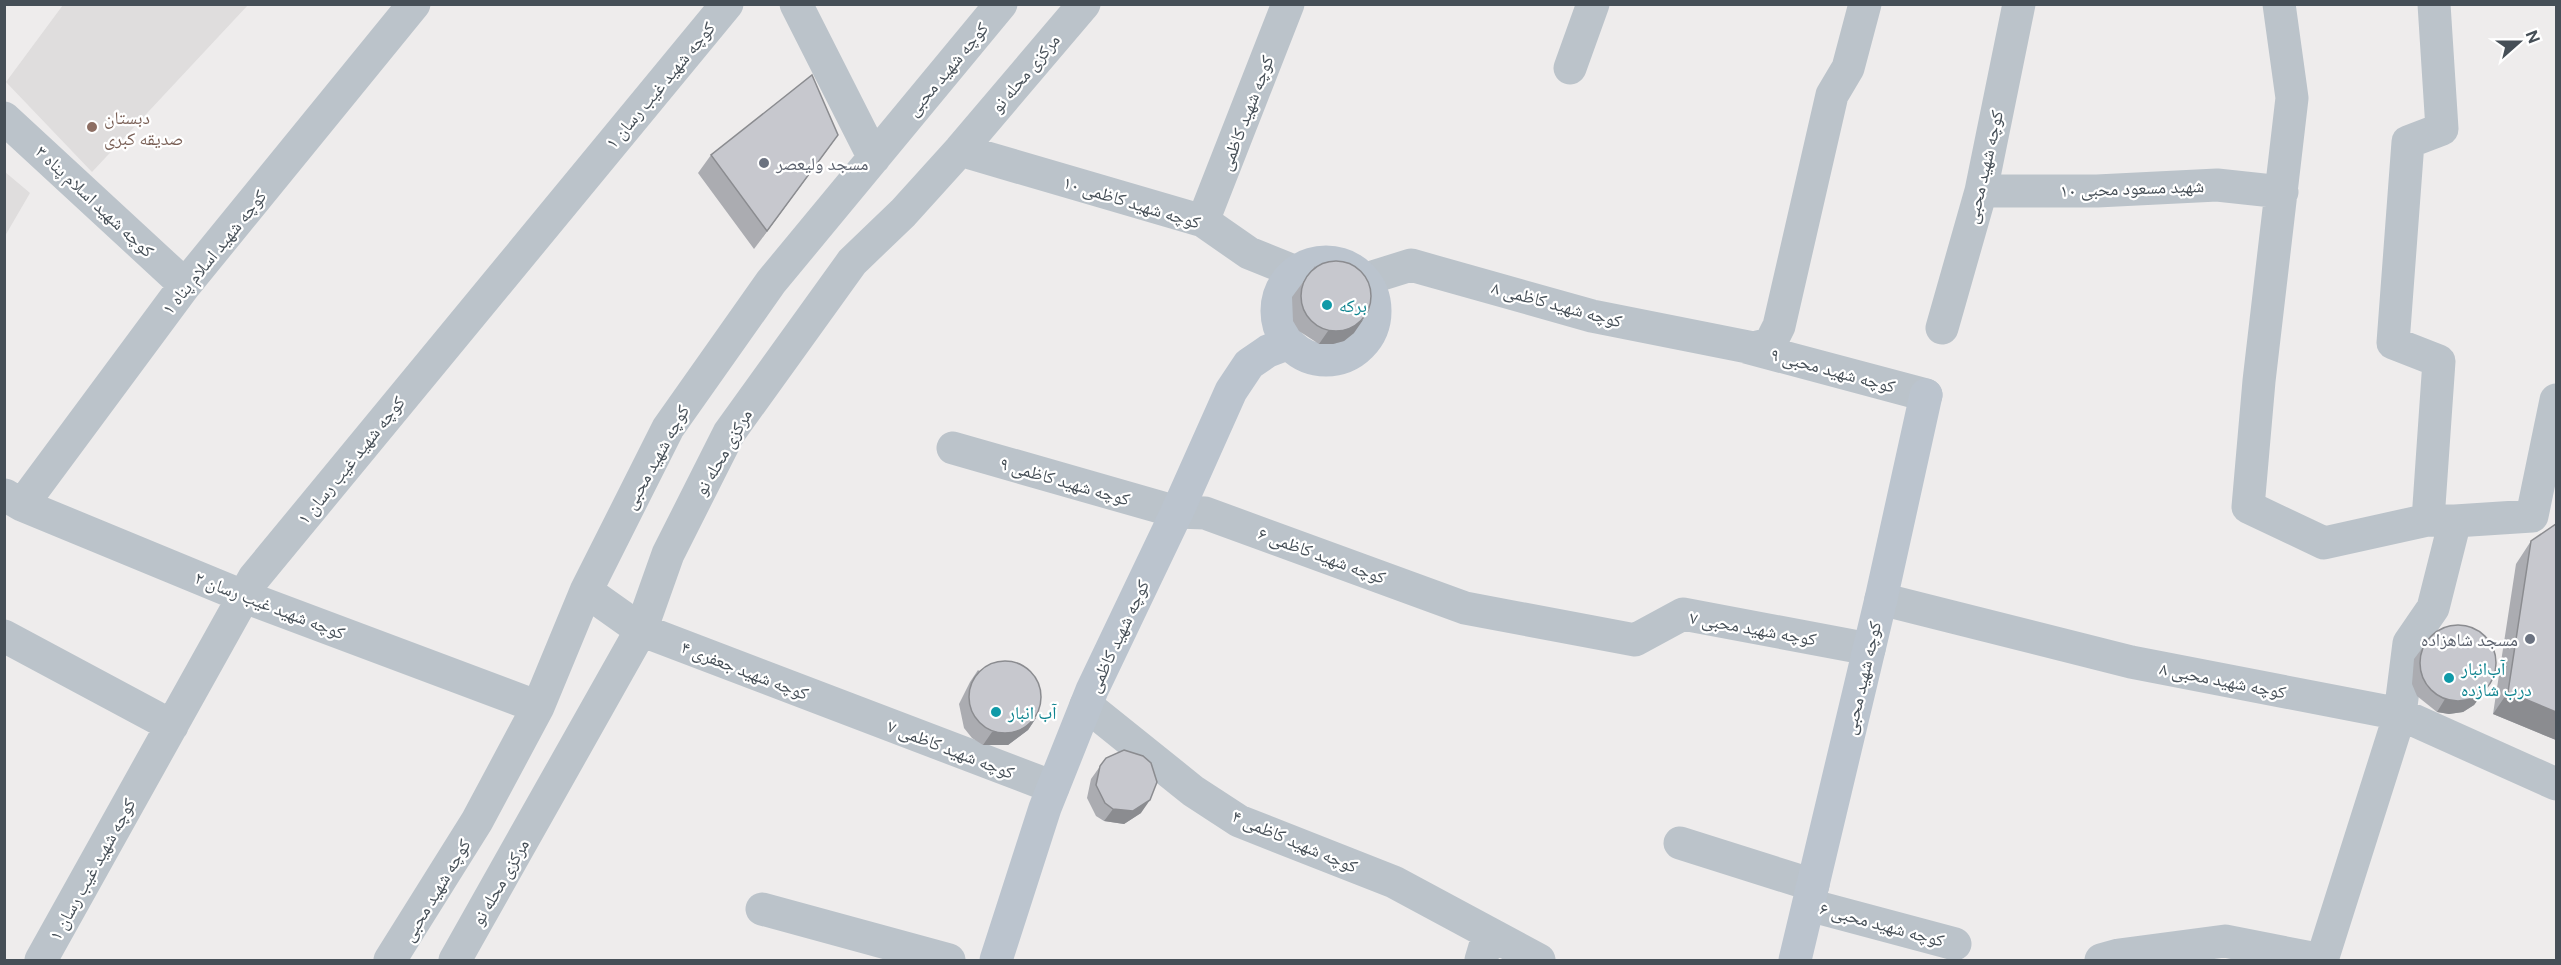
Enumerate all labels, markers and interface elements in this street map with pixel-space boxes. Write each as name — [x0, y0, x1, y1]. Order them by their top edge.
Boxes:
north arrow — [2489, 12, 2549, 72]
street label: کوچه شهید غیب رسان ۱ — [601, 17, 720, 153]
street label: کوچه شهید محبی — [902, 18, 993, 121]
text: N — [2521, 28, 2544, 46]
street label: مرکزی محله نو — [986, 29, 1065, 117]
street label: کوچه شهید کاظمی — [1214, 52, 1279, 174]
place label: دبستان صدیقه کبری — [104, 107, 183, 150]
street label: کوچه شهید محبی — [1961, 108, 2008, 226]
marker: دبستان صدیقه کبری — [85, 120, 99, 134]
street label: کوچه شهید اسلام پناه ۳ — [30, 141, 159, 263]
place label: مسجد ولیعصر — [775, 153, 868, 174]
marker: مسجد ولیعصر — [757, 156, 771, 170]
street label: کوچه شهید کاظمی ۱۰ — [1061, 171, 1204, 234]
street label: شهید مسعود محبی ۱۰ — [2060, 175, 2205, 202]
street label: کوچه شهید اسلام پناه ۱ — [157, 185, 273, 320]
street label: کوچه شهید کاظمی ۸ — [1489, 277, 1625, 333]
place label: برکه — [1339, 295, 1367, 316]
marker: برکه — [1320, 298, 1334, 312]
street label: کوچه شهید محبی ۹ — [1768, 343, 1898, 398]
street label: کوچه شهید غیب رسان ۱ — [293, 391, 410, 529]
street label: کوچه شهید محبی — [619, 401, 694, 513]
street label: مرکزی محله نو — [690, 405, 757, 499]
street label: کوچه شهید کاظمی ۹ — [997, 452, 1133, 511]
street label: کوچه شهید کاظمی ۶ — [1255, 522, 1389, 589]
street label: کوچه شهید غیب رسان ۲ — [192, 567, 348, 644]
street label: کوچه شهید کاظمی — [1083, 576, 1154, 696]
street label: کوچه شهید محبی ۷ — [1688, 607, 1818, 651]
street label: کوچه شهید محبی — [1839, 619, 1886, 737]
place label: مسجد شاهزاده — [2421, 629, 2518, 650]
marker: مسجد شاهزاده — [2523, 632, 2537, 646]
street label: کوچه شهید جعفری ۴ — [678, 636, 812, 705]
street label: کوچه شهید محبی ۸ — [2158, 657, 2288, 704]
place label: آب‌انبار درب شازده — [2460, 658, 2532, 700]
marker: آب‌انبار درب شازده — [2442, 671, 2456, 685]
place label: آب انبار — [1007, 702, 1057, 723]
marker: آب انبار — [989, 705, 1003, 719]
street label: کوچه شهید کاظمی ۷ — [884, 715, 1018, 784]
street label: کوچه شهید غیب رسان ۱ — [44, 794, 141, 944]
street label: کوچه شهید کاظمی ۴ — [1229, 805, 1361, 878]
street label: کوچه شهید محبی — [397, 835, 476, 946]
street label: مرکزی محله نو — [467, 835, 534, 929]
street label: کوچه شهید محبی ۶ — [1817, 897, 1947, 952]

